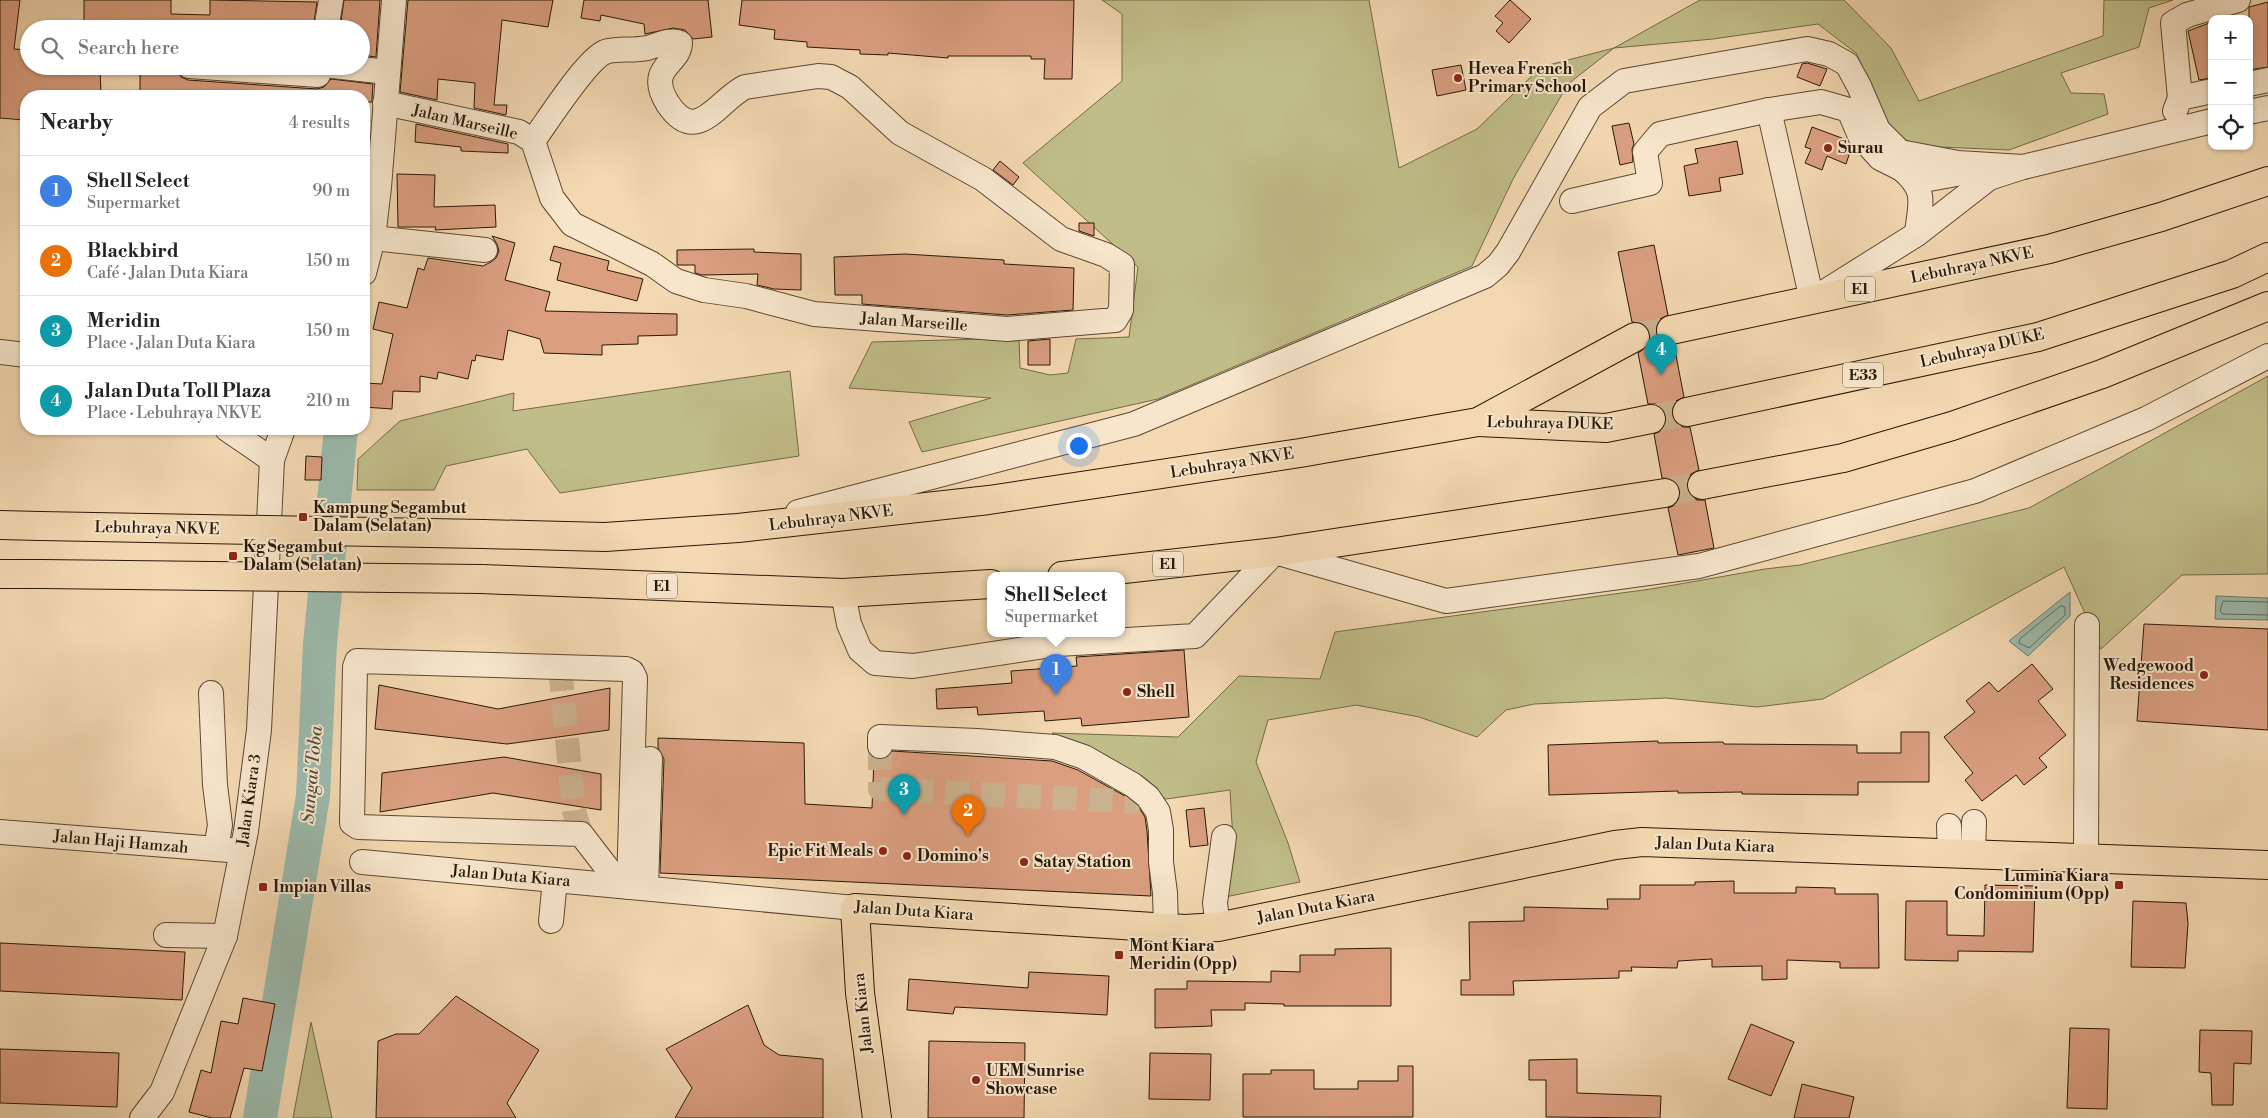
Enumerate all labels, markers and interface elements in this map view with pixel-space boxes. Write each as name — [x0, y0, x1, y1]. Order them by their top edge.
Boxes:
map controls — [2208, 15, 2253, 150]
button: + — [2208, 15, 2253, 60]
search box — [20, 20, 370, 75]
icon: search — [38, 34, 66, 62]
text: Search here — [78, 36, 179, 60]
place label: Hevea French Primary School — [1468, 59, 1587, 97]
button: − — [2208, 60, 2253, 105]
marker: Hevea French Primary School — [1452, 72, 1464, 84]
street label: Jalan Marseille — [409, 100, 520, 144]
button: locate — [2208, 105, 2253, 150]
text: Nearby — [40, 110, 113, 136]
text: 4 results — [289, 113, 350, 133]
place label: Surau — [1838, 138, 1884, 158]
marker: Surau — [1822, 142, 1834, 154]
text: Shell Select — [87, 169, 189, 193]
text: 1 — [52, 181, 60, 201]
text: 90 m — [312, 181, 350, 201]
text: Supermarket — [87, 193, 181, 213]
text: Blackbird — [87, 239, 179, 263]
street label: Lebuhraya NKVE — [1909, 242, 2035, 288]
text: 2 — [51, 251, 61, 271]
text: 150 m — [306, 251, 350, 271]
text: Café · Jalan Duta Kiara — [87, 263, 248, 283]
road number: E1 — [1845, 276, 1875, 302]
street label: Jalan Marseille — [859, 308, 968, 336]
text: Meridin — [87, 309, 161, 333]
text: 3 — [51, 321, 61, 341]
text: 150 m — [306, 321, 350, 341]
street label: Lebuhraya DUKE — [1918, 324, 2046, 372]
text: Place · Jalan Duta Kiara — [87, 333, 256, 353]
pin: 4 — [1645, 334, 1677, 375]
road number: E33 — [1843, 362, 1883, 388]
text: Jalan Duta Toll Plaza — [87, 379, 271, 403]
text: 4 — [51, 391, 61, 411]
text: 210 m — [306, 391, 350, 411]
text: Place · Lebuhraya NKVE — [87, 403, 261, 423]
street label: Lebuhraya DUKE — [1486, 412, 1614, 434]
your location — [1066, 433, 1092, 459]
street label: Lebuhraya NKVE — [1169, 443, 1295, 483]
place label: Kampung Segambut Dalam (Selatan) — [313, 498, 467, 536]
street label: Lebuhraya NKVE — [768, 500, 894, 536]
marker: Kampung Segambut Dalam (Selatan) — [297, 511, 309, 523]
street label: Lebuhraya NKVE — [94, 517, 220, 539]
place label: Kg Segambut Dalam (Selatan) — [243, 537, 362, 575]
marker: Kg Segambut Dalam (Selatan) — [227, 550, 239, 562]
road number: E1 — [1153, 552, 1183, 576]
popup — [987, 572, 1125, 637]
road number: E1 — [647, 574, 677, 598]
text: Shell Select — [1005, 583, 1107, 607]
text: Supermarket — [1005, 607, 1098, 627]
pin: 1 — [1040, 654, 1072, 695]
place label: Wedgewood Residences — [2102, 656, 2194, 694]
marker: Wedgewood Residences — [2198, 669, 2210, 681]
place label: Shell — [1137, 682, 1176, 702]
marker: Shell — [1121, 686, 1133, 698]
water label: Sungai Toba — [296, 724, 328, 825]
street label: Jalan Kiara 3 — [233, 753, 265, 848]
pin: 3 — [888, 774, 920, 815]
pin: 2 — [952, 795, 984, 836]
street label: Jalan Haji Hamzah — [52, 826, 190, 858]
street label: Jalan Duta Kiara — [1654, 833, 1776, 857]
place label: Epic Fit Meals — [767, 841, 873, 861]
marker: Epic Fit Meals — [877, 845, 889, 857]
place label: Domino's — [917, 846, 989, 866]
marker: Domino's — [901, 850, 913, 862]
place label: Satay Station — [1034, 852, 1131, 872]
marker: Satay Station — [1018, 856, 1030, 868]
street label: Jalan Duta Kiara — [450, 861, 572, 891]
place label: Lumina Kiara Condominium (Opp) — [1954, 866, 2109, 904]
place label: Impian Villas — [273, 877, 371, 897]
marker: Lumina Kiara Condominium (Opp) — [2113, 879, 2125, 891]
marker: Impian Villas — [257, 881, 269, 893]
street label: Jalan Duta Kiara — [1255, 886, 1377, 928]
street label: Jalan Duta Kiara — [853, 897, 975, 925]
place label: Mont Kiara Meridin (Opp) — [1129, 936, 1237, 974]
marker: Mont Kiara Meridin (Opp) — [1113, 949, 1125, 961]
street label: Jalan Kiara — [849, 971, 877, 1055]
place label: UEM Sunrise Showcase — [986, 1061, 1085, 1099]
marker: UEM Sunrise Showcase — [970, 1074, 982, 1086]

